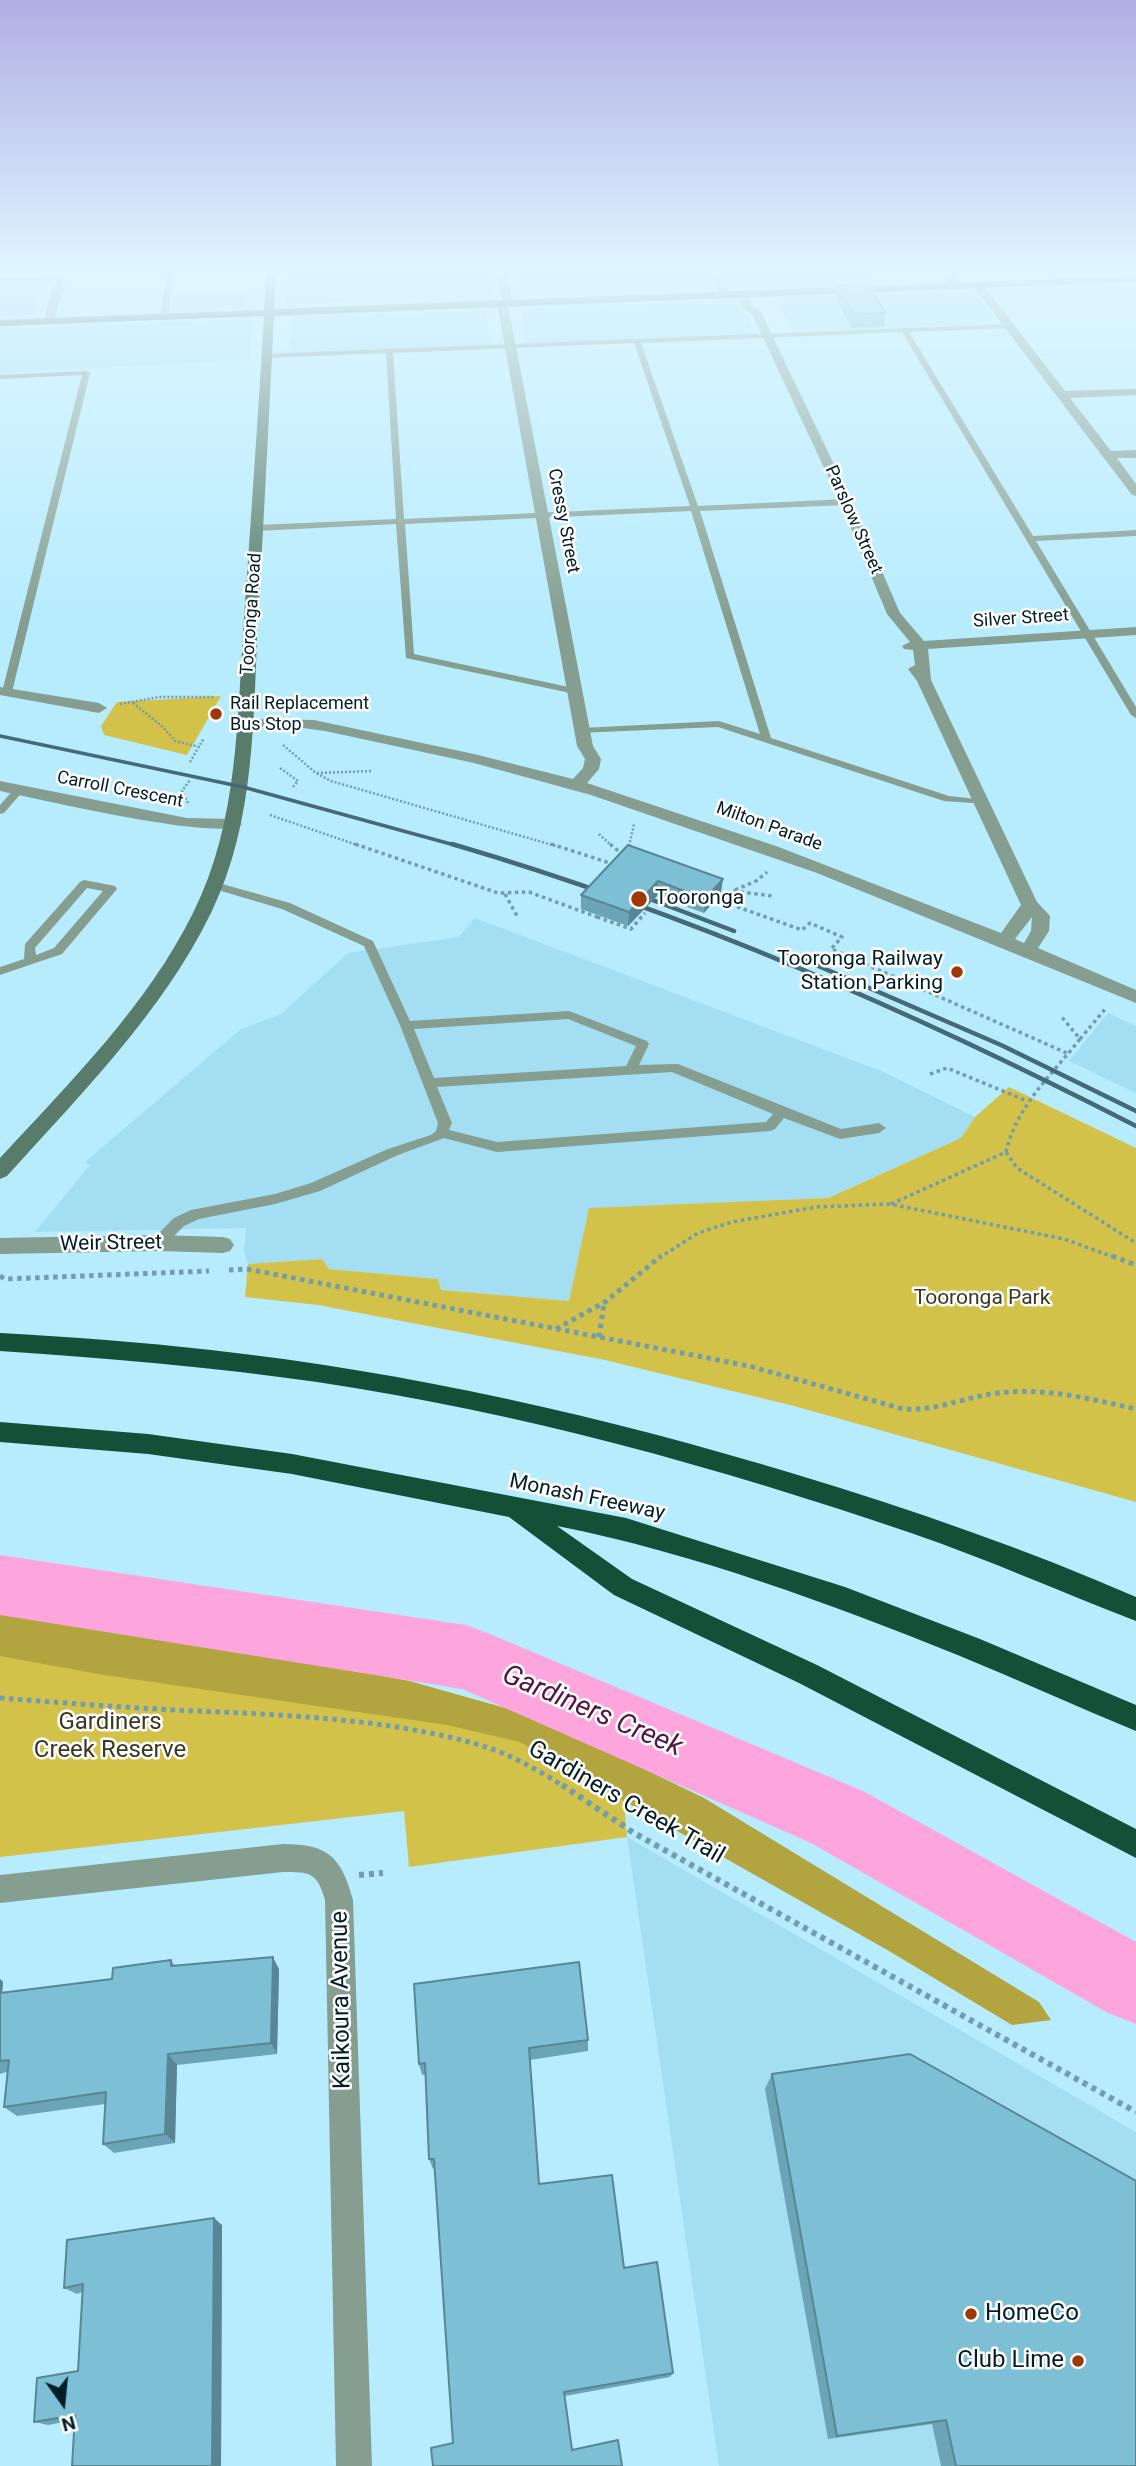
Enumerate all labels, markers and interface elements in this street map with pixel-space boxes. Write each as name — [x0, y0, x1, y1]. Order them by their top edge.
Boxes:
street label: Parslow Street — [819, 462, 887, 578]
street label: Cressy Street — [542, 467, 584, 575]
street label: Tooronga Road — [237, 552, 267, 676]
street label: Silver Street — [973, 605, 1069, 633]
place label: Rail Replacement Bus Stop — [230, 693, 369, 736]
marker: Rail Replacement Bus Stop — [208, 706, 224, 722]
street label: Carroll Crescent — [55, 767, 185, 813]
street label: Milton Parade — [713, 798, 825, 856]
place label: Tooronga — [655, 886, 744, 912]
marker: Tooronga — [629, 889, 649, 909]
place label: Tooronga Railway Station Parking — [777, 947, 943, 997]
marker: Tooronga Railway Station Parking — [949, 964, 965, 980]
street label: Weir Street — [60, 1231, 162, 1257]
park label: Tooronga Park — [914, 1286, 1050, 1312]
street label: Monash Freeway — [507, 1469, 667, 1527]
water label: Gardiners Creek — [497, 1659, 687, 1765]
park label: Gardiners Creek Reserve — [34, 1709, 186, 1765]
street label: Gardiners Creek Trail — [523, 1735, 729, 1871]
street label: Kaikoura Avenue — [326, 1911, 358, 2089]
place label: HomeCo — [985, 2300, 1079, 2328]
marker: HomeCo — [963, 2306, 979, 2322]
place label: Club Lime — [957, 2347, 1064, 2375]
marker: Club Lime — [1070, 2353, 1086, 2369]
north arrow — [28, 2368, 98, 2438]
text: N — [59, 2411, 78, 2437]

